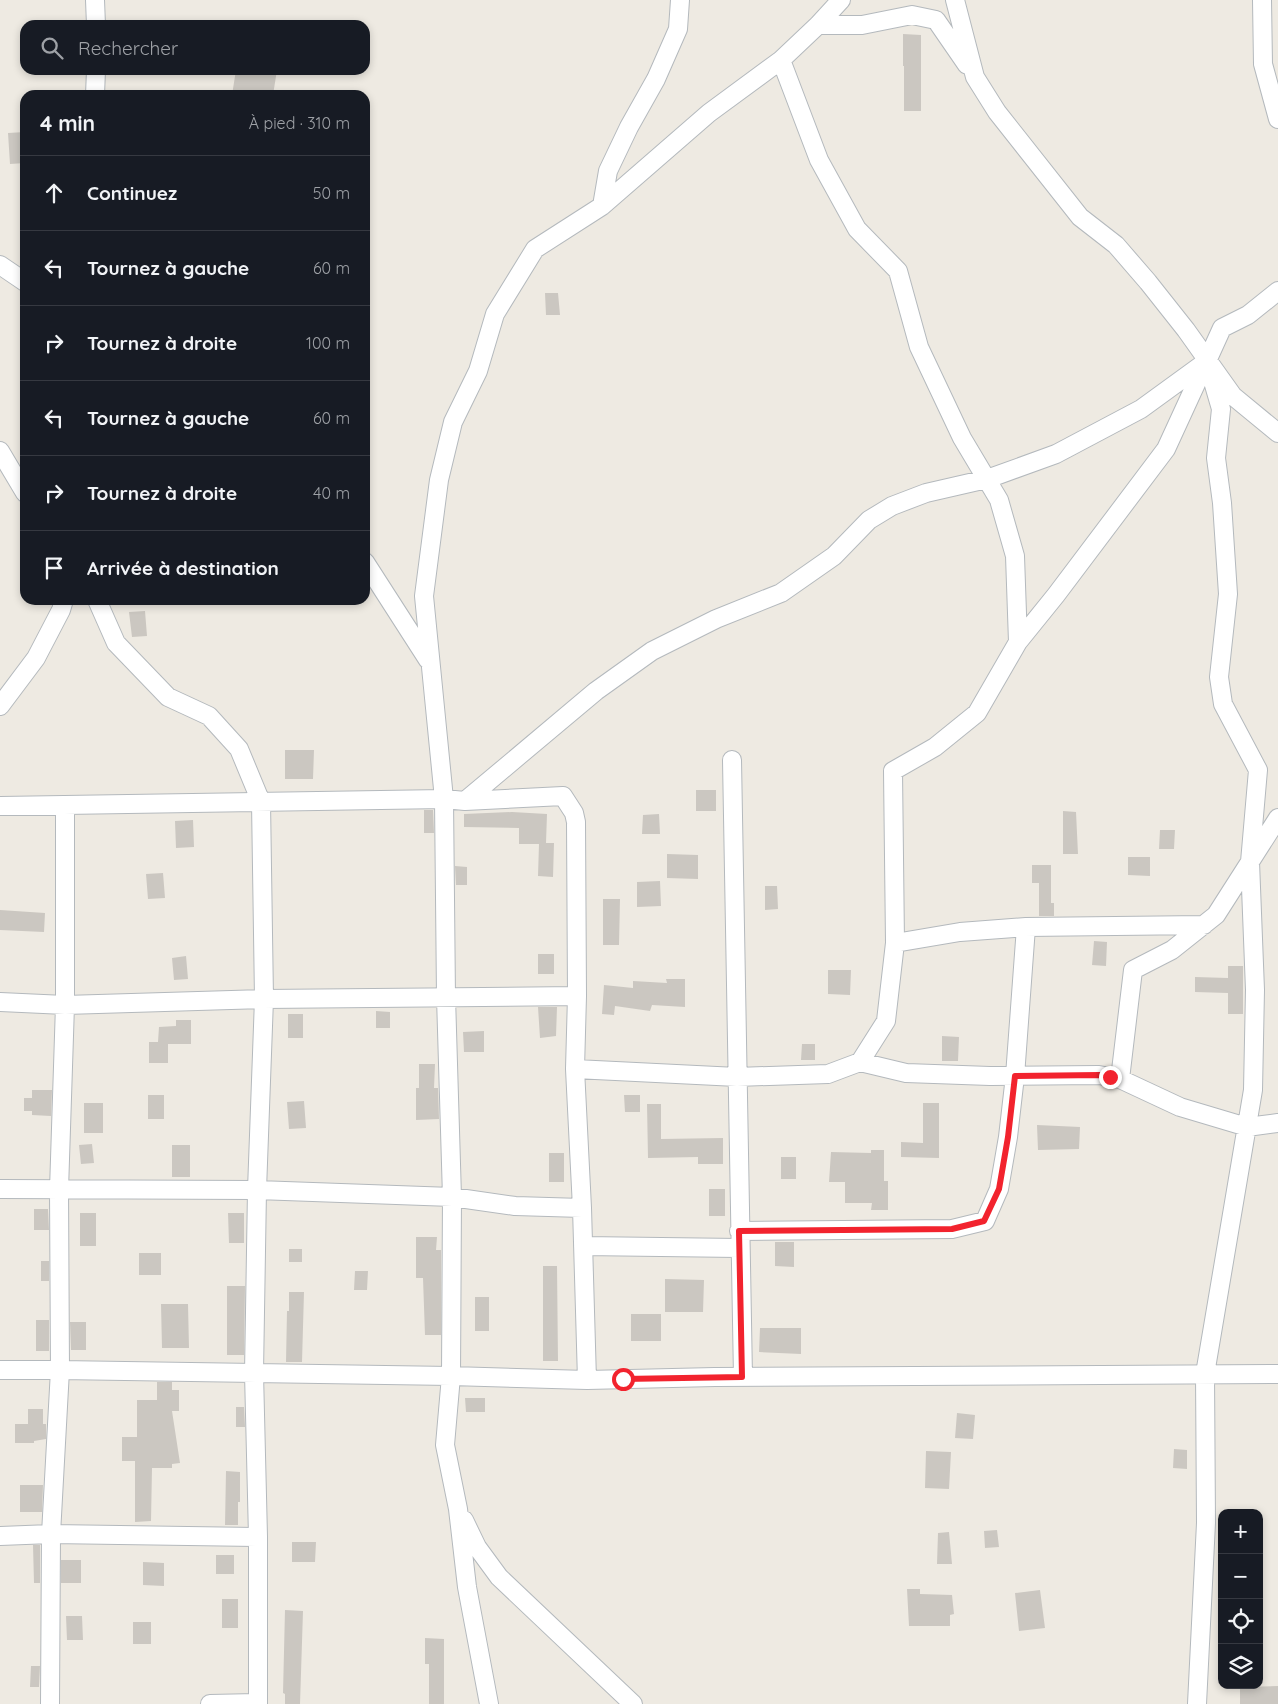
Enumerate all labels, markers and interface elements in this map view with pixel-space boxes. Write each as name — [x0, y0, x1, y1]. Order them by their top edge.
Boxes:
search box — [20, 20, 370, 75]
icon: search — [38, 34, 66, 62]
text: Rechercher — [78, 36, 178, 60]
text: 4 min — [40, 110, 95, 136]
text: À pied · 310 m — [249, 113, 350, 133]
icon: ahead — [40, 179, 68, 207]
text: Continuez — [87, 181, 177, 205]
text: 50 m — [313, 183, 350, 203]
icon: left — [40, 254, 68, 282]
text: Tournez à gauche — [87, 256, 249, 280]
text: 60 m — [313, 258, 350, 278]
icon: right — [40, 329, 68, 357]
text: Tournez à droite — [87, 331, 237, 355]
text: 100 m — [306, 333, 350, 353]
icon: left — [40, 404, 68, 432]
text: Tournez à gauche — [87, 406, 249, 430]
text: 60 m — [313, 408, 350, 428]
icon: right — [40, 479, 68, 507]
text: Tournez à droite — [87, 481, 237, 505]
text: 40 m — [313, 483, 350, 503]
icon: arrive — [40, 554, 68, 582]
text: Arrivée à destination — [87, 556, 279, 580]
route end — [1099, 1066, 1122, 1089]
route start — [612, 1368, 635, 1391]
map controls — [1218, 1509, 1263, 1689]
button: + — [1218, 1509, 1263, 1554]
button: − — [1218, 1554, 1263, 1599]
button: locate — [1218, 1599, 1263, 1644]
button: layers — [1218, 1644, 1263, 1689]

